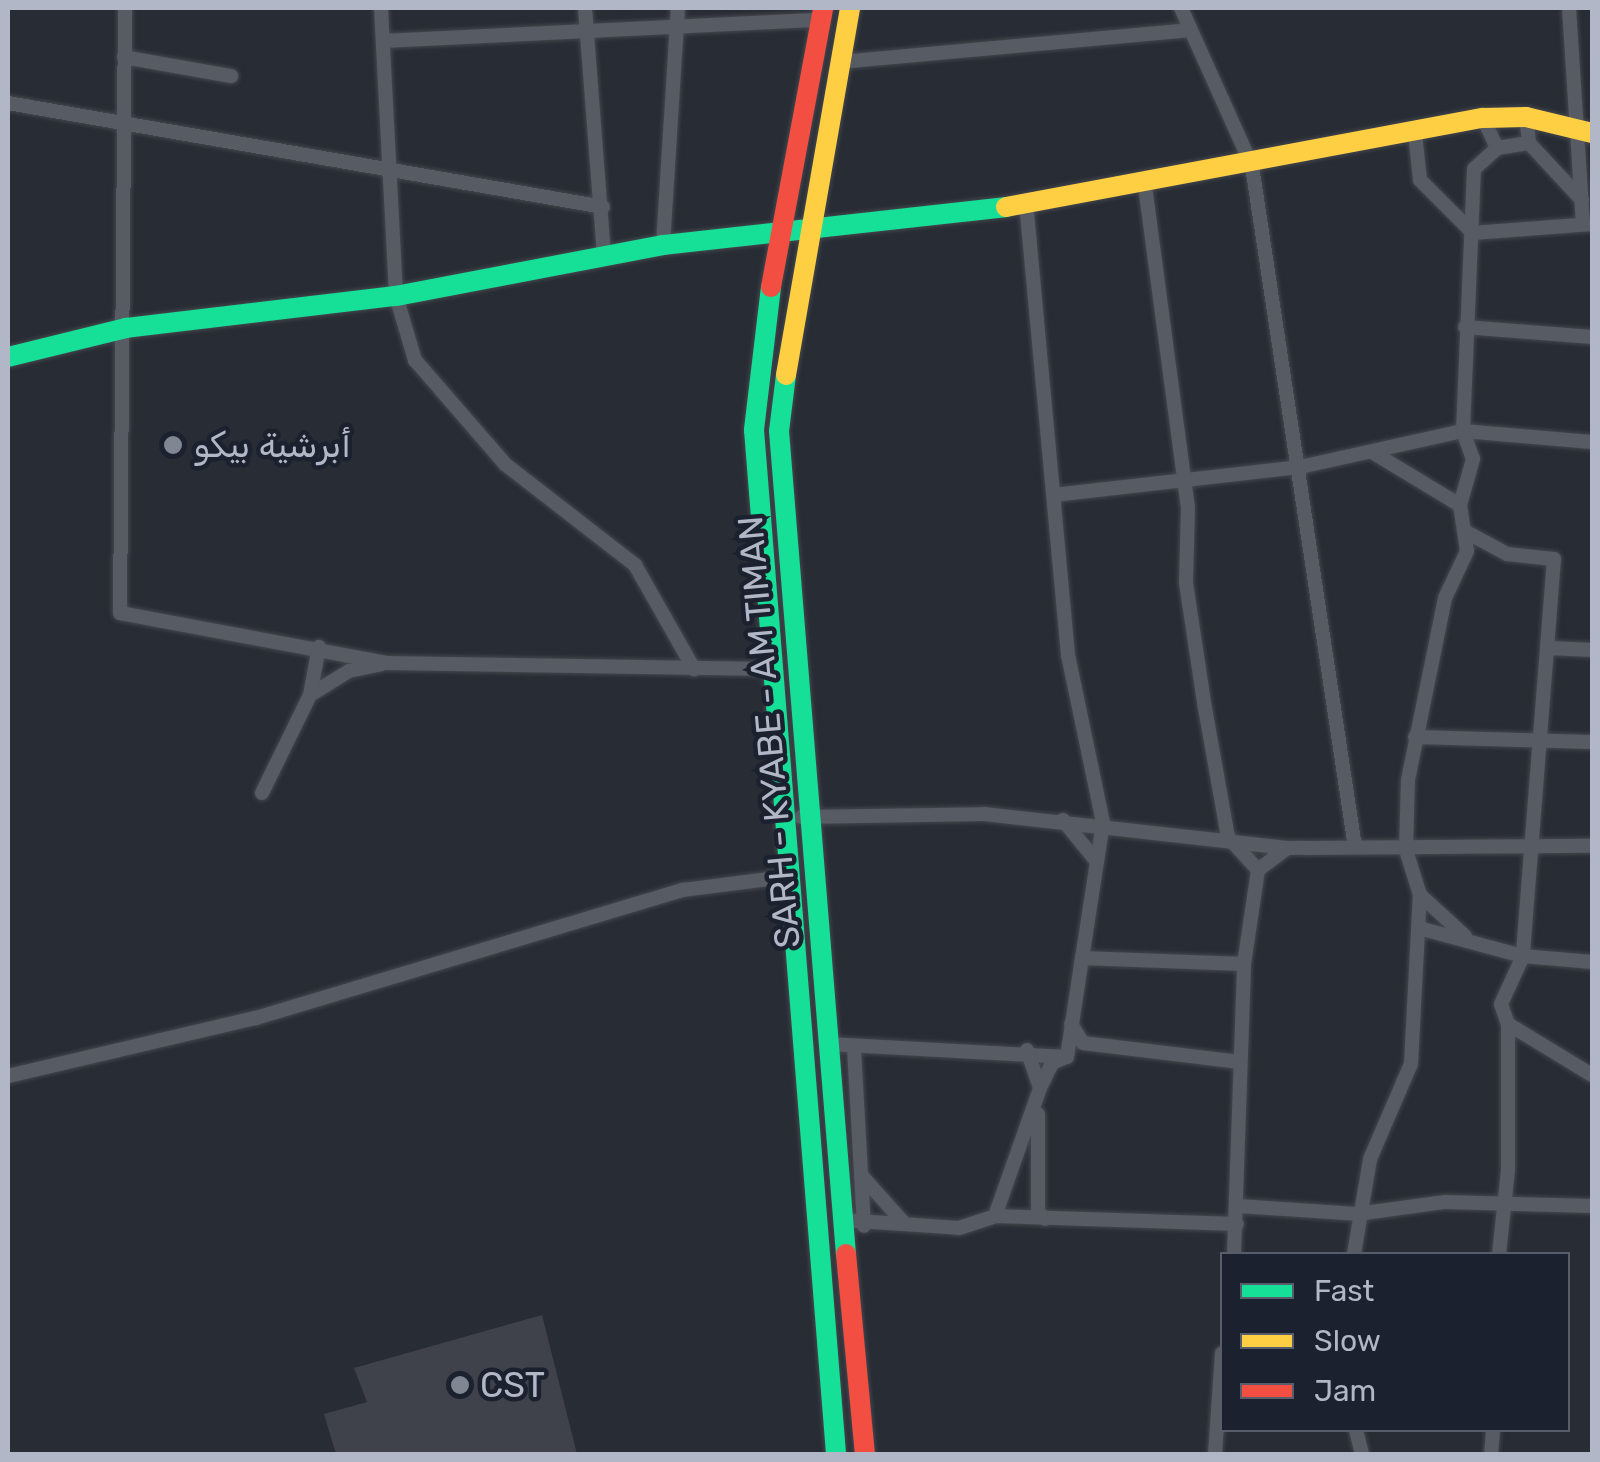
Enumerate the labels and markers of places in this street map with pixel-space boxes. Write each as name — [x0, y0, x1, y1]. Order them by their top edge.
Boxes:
place label: أبرشية بيكو — [193, 424, 351, 466]
marker: أبرشية بيكو — [162, 434, 184, 456]
place label: CST — [480, 1364, 545, 1406]
marker: CST — [449, 1374, 471, 1396]

